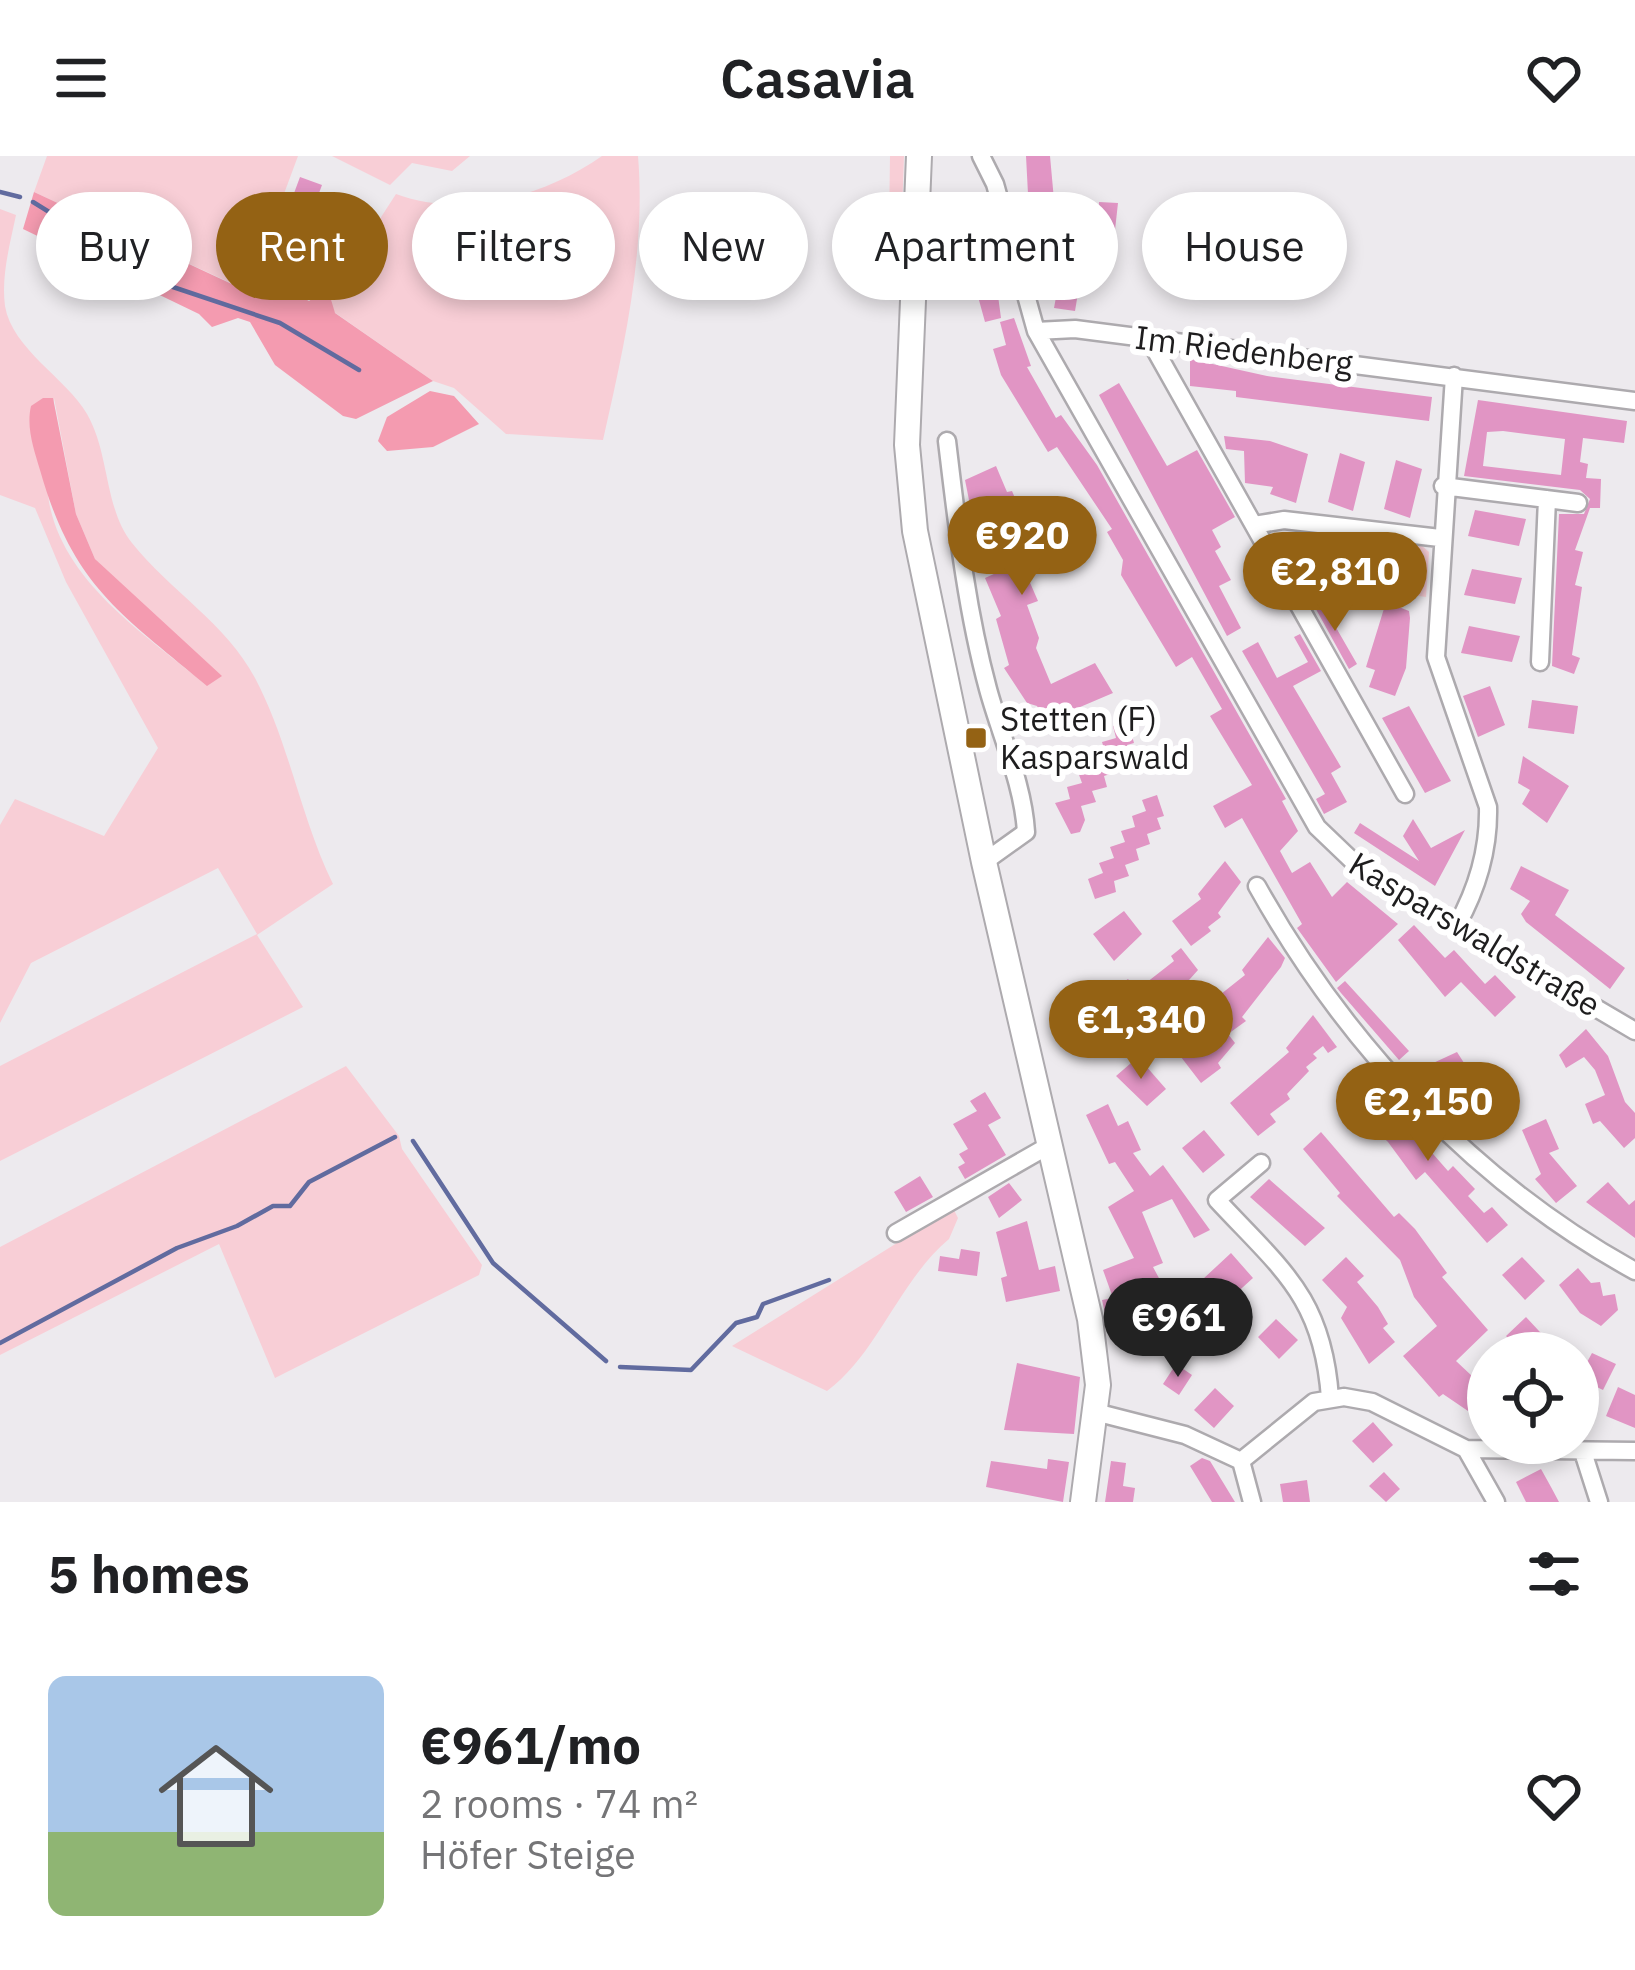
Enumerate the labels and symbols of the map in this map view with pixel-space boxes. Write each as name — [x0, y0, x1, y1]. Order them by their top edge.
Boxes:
street label: Im Riedenberg — [1133, 315, 1356, 384]
pin: €920 — [951, 496, 1093, 598]
pin: €2,810 — [1237, 532, 1433, 634]
place label: Stetten (F) Kasparswald — [1000, 697, 1190, 778]
marker: Stetten (F) Kasparswald — [963, 725, 989, 751]
street label: Kasparswaldstraße — [1342, 842, 1609, 1026]
pin: €1,340 — [1043, 980, 1239, 1082]
pin: €2,150 — [1330, 1062, 1526, 1164]
pin: €961 — [1107, 1278, 1249, 1380]

